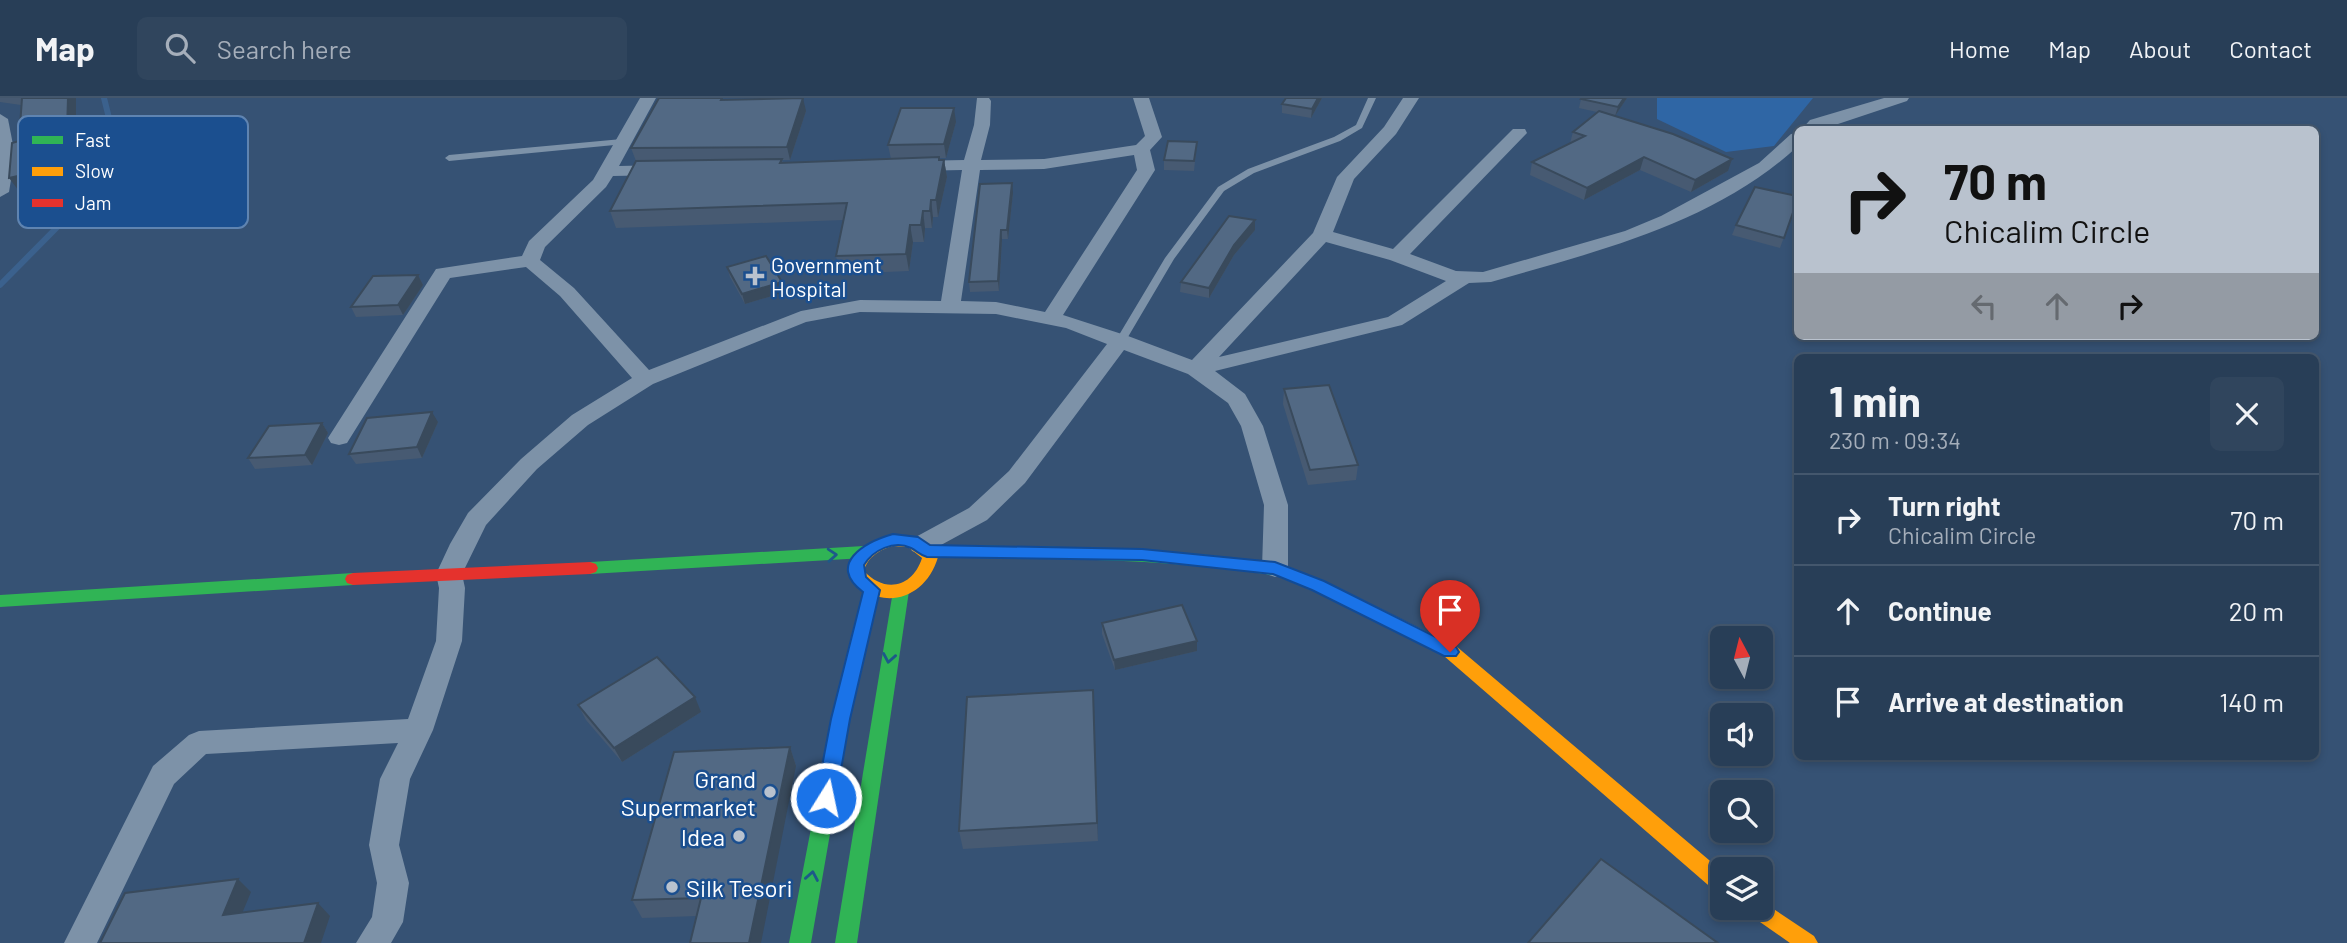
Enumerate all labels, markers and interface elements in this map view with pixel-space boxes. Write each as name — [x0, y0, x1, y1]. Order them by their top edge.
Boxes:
search box — [137, 17, 627, 80]
text: Map — [35, 28, 95, 68]
icon: search — [161, 29, 199, 67]
text: Search here — [217, 33, 352, 64]
text: Home — [1949, 34, 2010, 63]
text: Map — [2048, 34, 2091, 63]
text: About — [2129, 34, 2191, 63]
text: Contact — [2229, 34, 2312, 63]
legend — [18, 116, 248, 228]
text: Fast — [75, 128, 111, 151]
text: 70 m — [1944, 151, 2047, 210]
icon: right — [1829, 154, 1920, 245]
text: Slow — [75, 159, 114, 182]
text: Jam — [75, 191, 111, 214]
text: Chicalim Circle — [1944, 211, 2150, 249]
place label: Government Hospital — [771, 252, 882, 301]
marker: Government Hospital — [745, 266, 765, 286]
icon: left — [1965, 287, 2003, 325]
icon: ahead — [2038, 287, 2076, 325]
icon: right — [2111, 287, 2149, 325]
text: 1 min — [1829, 375, 1921, 425]
button: close — [2210, 377, 2284, 451]
text: 230 m · 09:34 — [1829, 426, 1961, 454]
text: Turn right — [1888, 490, 2001, 521]
icon: right — [1829, 501, 1867, 539]
text: 70 m — [2230, 504, 2284, 535]
text: Chicalim Circle — [1888, 521, 2036, 549]
one-way arrow — [827, 547, 838, 562]
pin — [1420, 580, 1480, 652]
icon: arrive — [1431, 591, 1469, 629]
icon: ahead — [1829, 592, 1867, 630]
text: Continue — [1888, 595, 1992, 626]
text: 20 m — [2229, 595, 2284, 626]
north arrow — [1710, 626, 1773, 690]
map controls — [1710, 626, 1773, 920]
one-way arrow — [882, 652, 897, 664]
icon: arrive — [1829, 683, 1867, 721]
text: Arrive at destination — [1888, 686, 2124, 717]
text: 140 m — [2219, 686, 2284, 717]
button: sound — [1710, 703, 1773, 766]
position arrow — [789, 761, 863, 835]
place label: Grand Supermarket — [621, 764, 756, 821]
button: search — [1710, 780, 1773, 843]
marker: Grand Supermarket — [762, 784, 778, 800]
place label: Idea — [681, 822, 725, 851]
marker: Idea — [731, 828, 747, 844]
button: layers — [1710, 857, 1773, 920]
one-way arrow — [804, 870, 819, 882]
place label: Silk Tesori — [686, 873, 793, 902]
marker: Silk Tesori — [664, 879, 680, 895]

